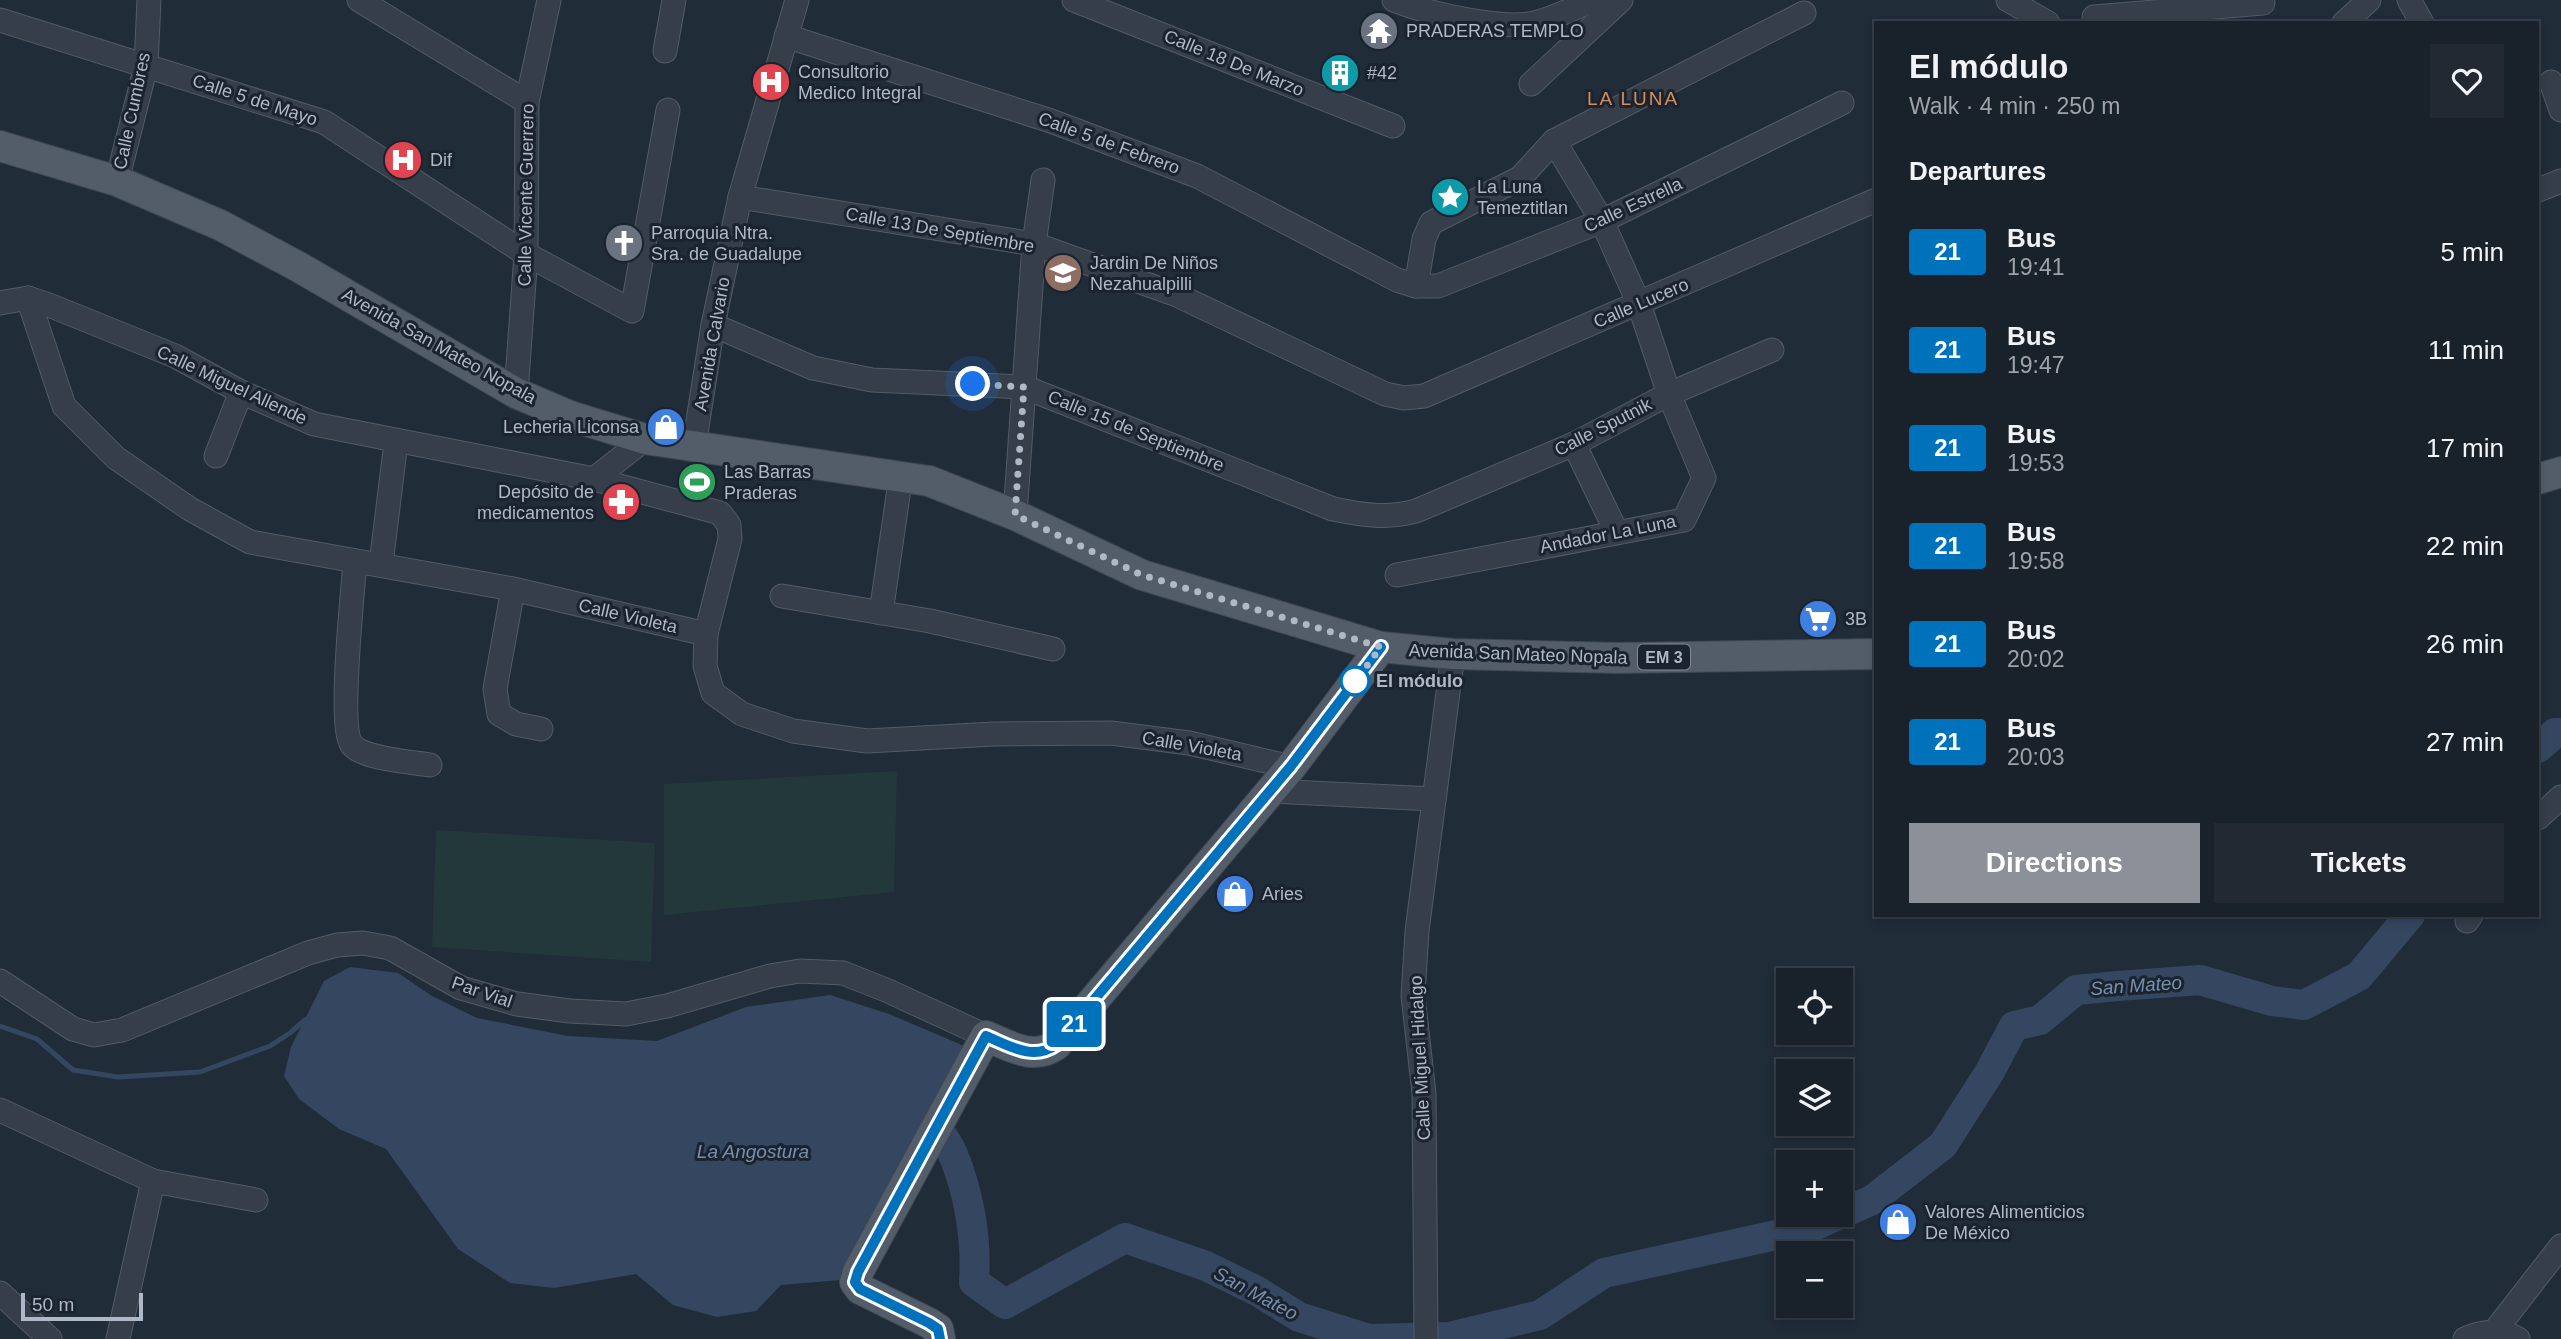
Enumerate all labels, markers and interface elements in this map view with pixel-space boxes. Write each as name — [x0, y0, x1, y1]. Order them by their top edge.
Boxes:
temple icon: PRADERAS TEMPLO — [1358, 10, 1400, 52]
place label: PRADERAS TEMPLO — [1406, 21, 1584, 41]
street label: Calle 18 De Marzo — [1161, 26, 1307, 100]
button: heart — [2430, 44, 2504, 118]
text: El módulo — [1909, 48, 2069, 85]
street label: Calle Cumbres — [110, 51, 154, 171]
building icon: #42 — [1319, 52, 1361, 94]
hospital icon: Consultorio Medico Integral — [750, 61, 792, 103]
place label: Consultorio Medico Integral — [798, 62, 921, 103]
place label: #42 — [1367, 63, 1397, 83]
street label: Calle 5 de Mayo — [190, 70, 320, 130]
district label: LA LUNA — [1587, 88, 1679, 109]
text: Walk · 4 min · 250 m — [1909, 93, 2120, 119]
street label: Calle Vicente Guerrero — [514, 103, 538, 287]
street label: Calle 5 de Febrero — [1036, 108, 1182, 178]
hospital icon: Dif — [382, 139, 424, 181]
place label: Dif — [430, 150, 453, 170]
text: Departures — [1909, 156, 2046, 186]
street label: Calle Estrella — [1581, 173, 1686, 236]
place icon: La Luna Temeztitlan — [1429, 176, 1471, 218]
place label: La Luna Temeztitlan — [1477, 177, 1568, 218]
street label: Calle 13 De Septiembre — [844, 204, 1036, 256]
church icon: Parroquia Ntra. Sra. de Guadalupe — [603, 222, 645, 264]
place label: Parroquia Ntra. Sra. de Guadalupe — [651, 223, 802, 264]
text: Bus — [2007, 223, 2056, 253]
text: 5 min — [2440, 237, 2504, 267]
text: 21 — [1934, 238, 1961, 265]
school or university icon: Jardin De Niños Nezahualpilli — [1042, 252, 1084, 294]
place label: Jardin De Niños Nezahualpilli — [1090, 253, 1218, 294]
text: 19:41 — [2007, 254, 2065, 280]
street label: Calle Lucero — [1591, 274, 1691, 332]
street label: Avenida Calvario — [690, 275, 734, 413]
street label: Avenida San Mateo Nopala — [338, 284, 540, 408]
text: Bus — [2007, 321, 2056, 351]
text: 11 min — [2428, 335, 2504, 365]
text: 21 — [1934, 336, 1961, 363]
street label: Calle Miguel Allende — [154, 341, 310, 429]
text: 19:47 — [2007, 352, 2065, 378]
your location — [955, 366, 990, 401]
street label: Calle 15 de Septiembre — [1045, 386, 1227, 476]
street label: Calle Sputnik — [1551, 394, 1656, 460]
shop icon: Lecheria Liconsa — [645, 406, 687, 448]
place label: Lecheria Liconsa — [503, 417, 640, 437]
text: Bus — [2007, 419, 2056, 449]
text: 17 min — [2426, 433, 2504, 463]
text: 21 — [1934, 434, 1961, 461]
text: 19:53 — [2007, 450, 2065, 476]
sports icon: Las Barras Praderas — [676, 461, 718, 503]
place label: Las Barras Praderas — [724, 462, 811, 503]
pharmacy icon: Depósito de medicamentos — [600, 481, 642, 523]
place label: Depósito de medicamentos — [477, 482, 594, 523]
street label: Andador La Luna — [1538, 511, 1679, 557]
text: Bus — [2007, 517, 2056, 547]
text: 22 min — [2426, 531, 2504, 561]
text: 21 — [1934, 532, 1961, 559]
text: 19:58 — [2007, 548, 2065, 574]
street label: Calle Violeta — [577, 595, 680, 637]
supermarket icon: 3B — [1797, 598, 1839, 640]
place label: 3B — [1845, 609, 1867, 629]
text: Bus — [2007, 615, 2056, 645]
text: 26 min — [2426, 629, 2504, 659]
text: 21 — [1934, 630, 1961, 657]
street label: Avenida San Mateo Nopala — [1408, 640, 1629, 668]
road number: EM 3 — [1638, 644, 1690, 670]
text: 20:02 — [2007, 646, 2065, 672]
marker: El módulo — [1340, 666, 1370, 696]
place label: El módulo — [1376, 671, 1463, 691]
text: Bus — [2007, 713, 2056, 743]
street label: Calle Violeta — [1141, 727, 1244, 765]
text: 27 min — [2426, 727, 2504, 757]
text: 21 — [1934, 728, 1961, 755]
text: 20:03 — [2007, 744, 2065, 770]
button: Directions — [1909, 823, 2200, 903]
button: Tickets — [2214, 823, 2504, 903]
shop icon: Aries — [1214, 873, 1256, 915]
place label: Aries — [1262, 884, 1303, 904]
map controls — [1776, 968, 1853, 1318]
button: locate — [1776, 968, 1853, 1045]
street label: Par Vial — [449, 972, 515, 1012]
water label: San Mateo — [2089, 972, 2183, 999]
street label: Calle Miguel Hidalgo — [1406, 975, 1434, 1141]
line badge: 21 — [1042, 1001, 1106, 1047]
text: 21 — [1061, 1010, 1087, 1037]
button: layers — [1776, 1059, 1853, 1136]
water label: La Angostura — [697, 1141, 809, 1162]
button: + — [1776, 1150, 1853, 1227]
shop icon: Valores Alimenticios De México — [1877, 1201, 1919, 1243]
place label: Valores Alimenticios De México — [1925, 1202, 2085, 1243]
button: − — [1776, 1241, 1853, 1318]
water label: San Mateo — [1210, 1263, 1301, 1324]
scale bar — [21, 1290, 144, 1322]
text: 50 m — [32, 1294, 74, 1315]

